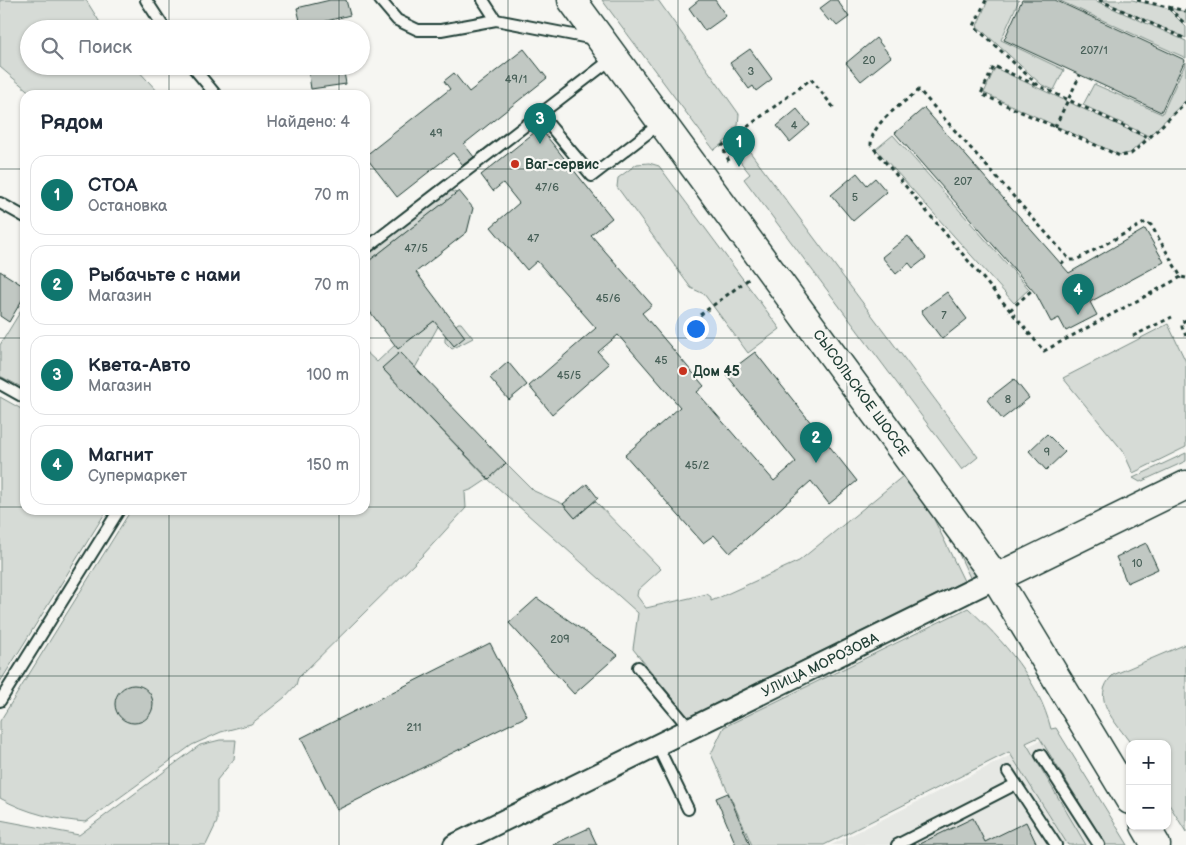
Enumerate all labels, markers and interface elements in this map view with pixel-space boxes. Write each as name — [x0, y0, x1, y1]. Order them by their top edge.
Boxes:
search box — [20, 20, 370, 75]
icon: search — [38, 34, 66, 62]
text: Поиск — [78, 36, 132, 59]
house number: 207/1 — [1080, 44, 1108, 57]
house number: 20 — [863, 54, 876, 67]
house number: 3 — [748, 65, 755, 78]
house number: 49/1 — [505, 73, 527, 86]
pin: 3 — [524, 103, 556, 144]
text: Рядом — [40, 110, 103, 135]
text: Найдено: 4 — [266, 113, 350, 132]
house number: 4 — [791, 119, 798, 132]
pin: 1 — [723, 126, 755, 167]
house number: 49 — [429, 127, 443, 140]
place label: Ваг-сервис — [525, 156, 599, 173]
marker: Ваг-сервис — [509, 158, 521, 170]
text: СТОА — [88, 174, 138, 197]
house number: 207 — [954, 175, 973, 188]
house number: 47/6 — [535, 181, 559, 194]
text: 1 — [54, 186, 60, 205]
text: 70 m — [314, 186, 349, 205]
house number: 5 — [852, 191, 858, 204]
text: Остановка — [88, 197, 167, 216]
house number: 47 — [527, 232, 540, 245]
house number: 47/5 — [404, 242, 428, 255]
text: Рыбачьте с нами — [88, 264, 241, 287]
pin: 4 — [1062, 274, 1094, 315]
text: 2 — [52, 276, 62, 295]
text: 70 m — [314, 276, 349, 295]
text: Магазин — [88, 287, 152, 306]
house number: 45/6 — [596, 292, 621, 305]
house number: 7 — [941, 309, 947, 322]
your location — [683, 316, 709, 342]
street label: СЫСОЛЬСКОЕ ШОССЕ — [809, 326, 913, 460]
text: Квета-Авто — [88, 354, 191, 377]
house number: 45 — [654, 354, 668, 367]
place label: Дом 45 — [693, 363, 740, 380]
marker: Дом 45 — [677, 365, 689, 377]
text: 3 — [52, 366, 62, 385]
text: 100 m — [306, 366, 349, 385]
house number: 45/5 — [557, 369, 581, 382]
text: Магазин — [88, 377, 152, 396]
house number: 8 — [1005, 393, 1011, 406]
pin: 2 — [800, 422, 832, 463]
text: Магнит — [88, 444, 153, 467]
house number: 9 — [1044, 446, 1050, 459]
text: 4 — [52, 456, 62, 475]
text: 150 m — [307, 456, 349, 475]
house number: 45/2 — [685, 459, 710, 472]
text: Супермаркет — [88, 467, 187, 486]
house number: 10 — [1132, 557, 1143, 570]
street label: УЛИЦА МОРОЗОВА — [759, 629, 882, 701]
house number: 209 — [550, 633, 570, 646]
house number: 211 — [407, 721, 421, 734]
map controls — [1126, 740, 1171, 830]
button: + — [1126, 740, 1171, 785]
button: − — [1126, 785, 1171, 830]

